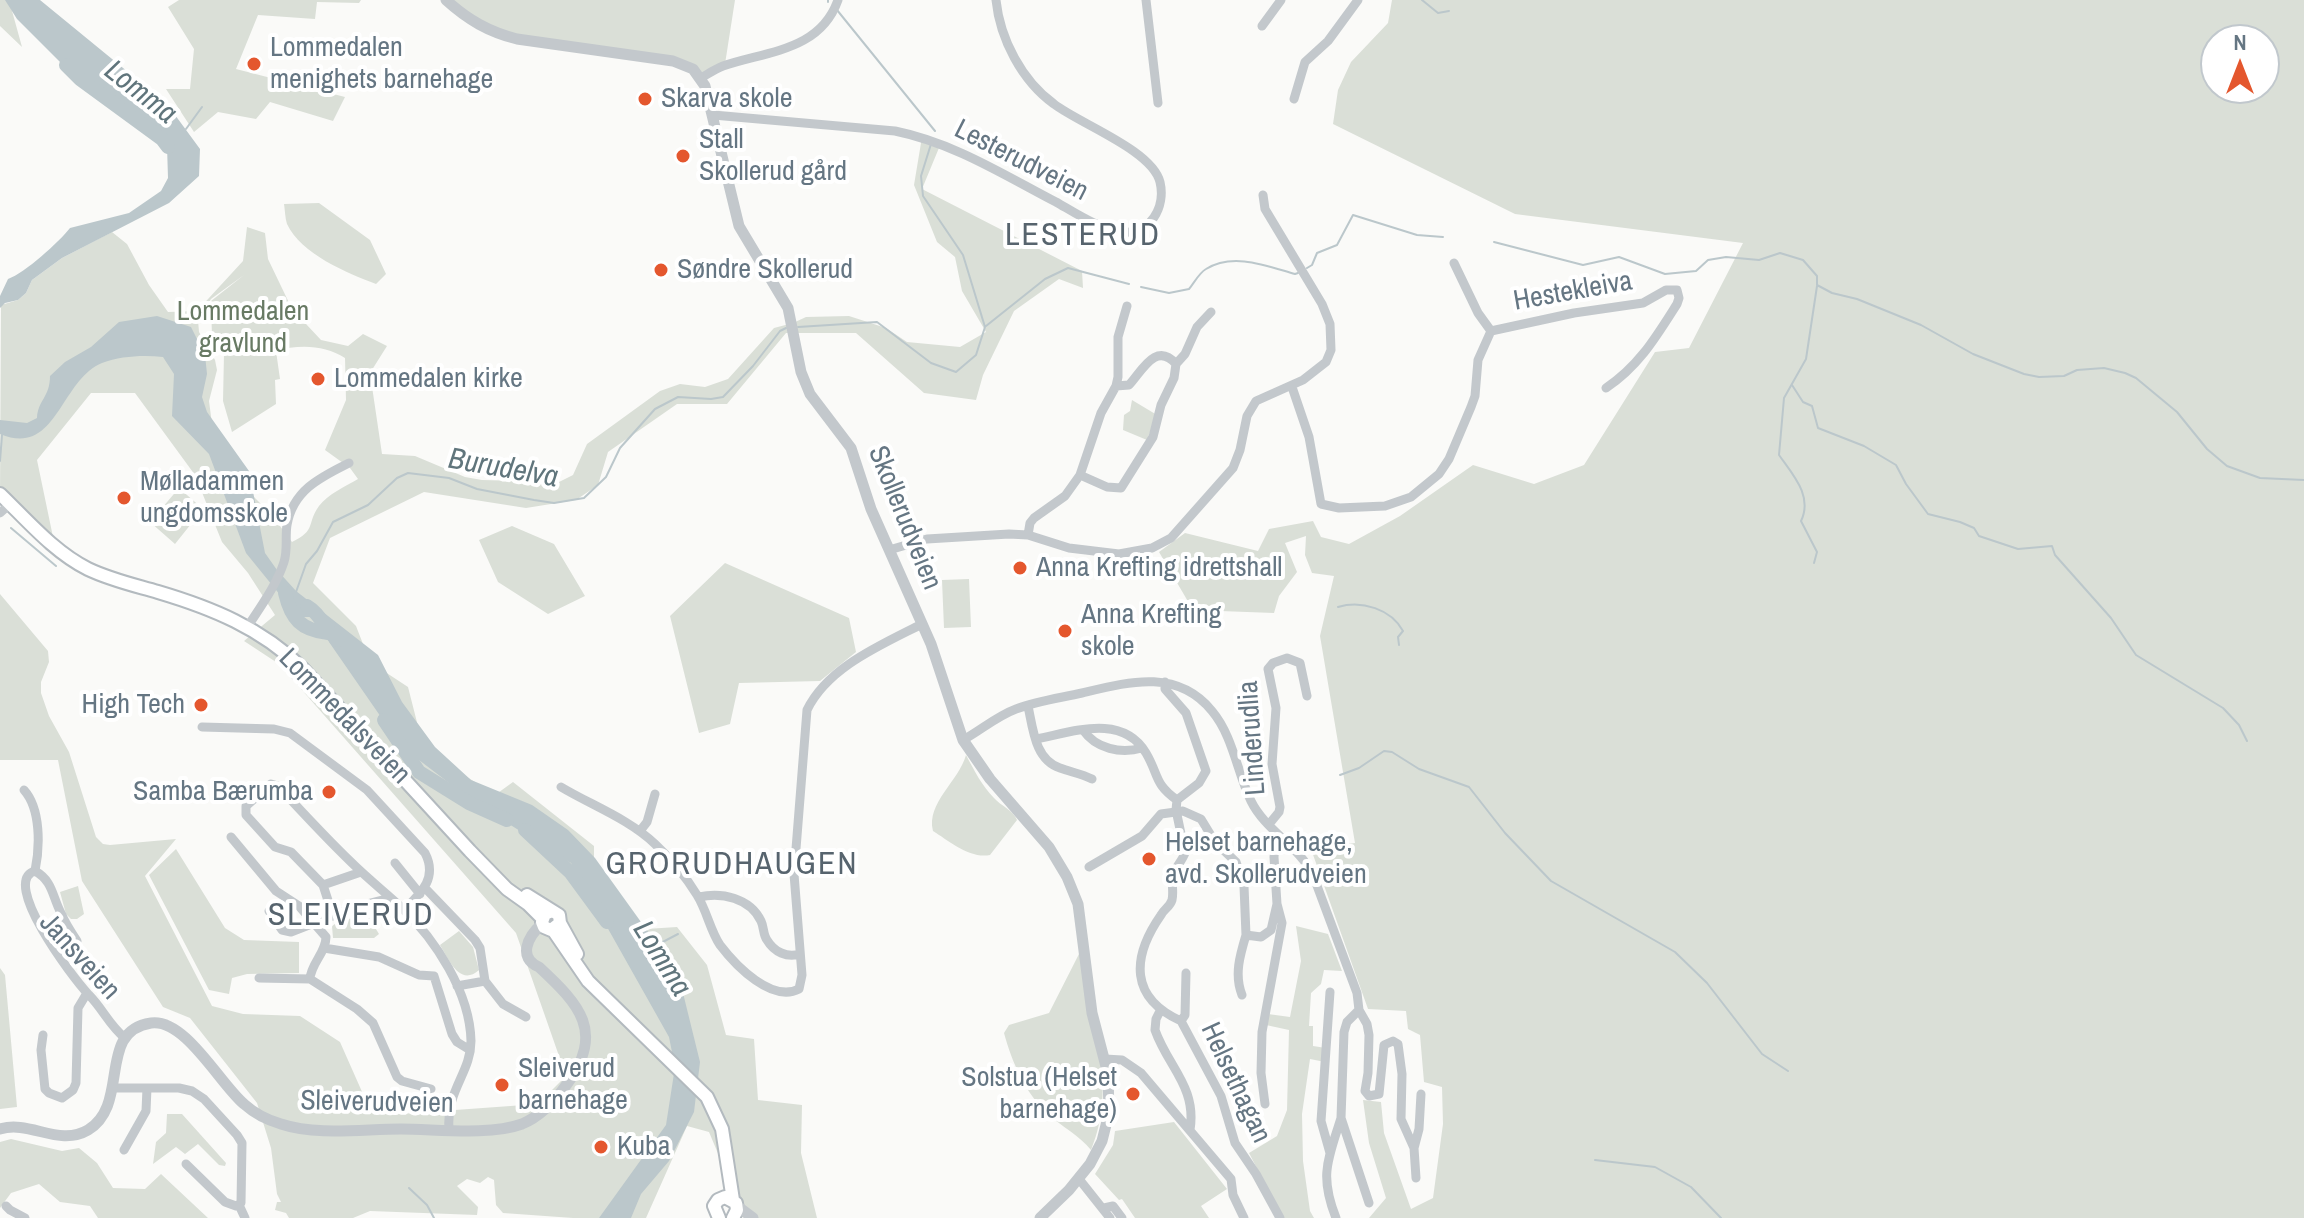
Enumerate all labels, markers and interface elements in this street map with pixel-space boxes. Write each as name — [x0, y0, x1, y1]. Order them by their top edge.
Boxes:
north arrow — [2200, 24, 2280, 104]
text: N — [2233, 27, 2247, 57]
place label: Lommedalen menighets barnehage — [270, 31, 493, 97]
water label: Lomma — [97, 54, 183, 132]
marker: Lommedalen menighets barnehage — [245, 55, 263, 73]
place label: Skarva skole — [661, 82, 792, 116]
marker: Skarva skole — [636, 90, 654, 108]
street label: Lesterudveien — [949, 113, 1093, 209]
place label: Stall Skollerud gård — [699, 123, 847, 189]
marker: Stall Skollerud gård — [674, 147, 692, 165]
district label: LESTERUD — [1005, 217, 1161, 255]
place label: Søndre Skollerud — [677, 253, 853, 287]
marker: Søndre Skollerud — [652, 261, 670, 279]
street label: Hestekleiva — [1511, 265, 1635, 319]
park label: Lommedalen gravlund — [177, 295, 309, 361]
place label: Lommedalen kirke — [334, 362, 523, 396]
marker: Lommedalen kirke — [309, 370, 327, 388]
street label: Skollerudveien — [860, 441, 948, 595]
water label: Burudelva — [445, 442, 561, 496]
place label: Mølladammen ungdomsskole — [140, 465, 288, 531]
marker: Mølladammen ungdomsskole — [115, 489, 133, 507]
place label: Anna Krefting idrettshall — [1036, 551, 1282, 585]
marker: Anna Krefting idrettshall — [1011, 559, 1029, 577]
place label: Anna Krefting skole — [1081, 598, 1221, 664]
marker: Anna Krefting skole — [1056, 622, 1074, 640]
street label: Lommedalsveien — [271, 642, 417, 792]
street label: Linderudlia — [1232, 680, 1274, 796]
place label: High Tech — [82, 688, 185, 722]
marker: High Tech — [192, 696, 210, 714]
place label: Samba Bærumba — [133, 775, 313, 809]
marker: Samba Bærumba — [320, 783, 338, 801]
place label: Helset barnehage, avd. Skollerudveien — [1165, 826, 1367, 892]
district label: GRORUDHAUGEN — [606, 846, 858, 884]
marker: Helset barnehage, avd. Skollerudveien — [1140, 850, 1158, 868]
district label: SLEIVERUD — [268, 897, 434, 935]
street label: Jansveien — [31, 907, 127, 1007]
water label: Lomma — [624, 915, 698, 1003]
street label: Helsethagan — [1193, 1017, 1277, 1149]
place label: Sleiverud barnehage — [518, 1052, 628, 1118]
place label: Solstua (Helset barnehage) — [961, 1061, 1117, 1127]
marker: Sleiverud barnehage — [493, 1076, 511, 1094]
street label: Sleiverudveien — [300, 1085, 454, 1121]
marker: Solstua (Helset barnehage) — [1124, 1085, 1142, 1103]
place label: Kuba — [617, 1130, 671, 1164]
marker: Kuba — [592, 1138, 610, 1156]

